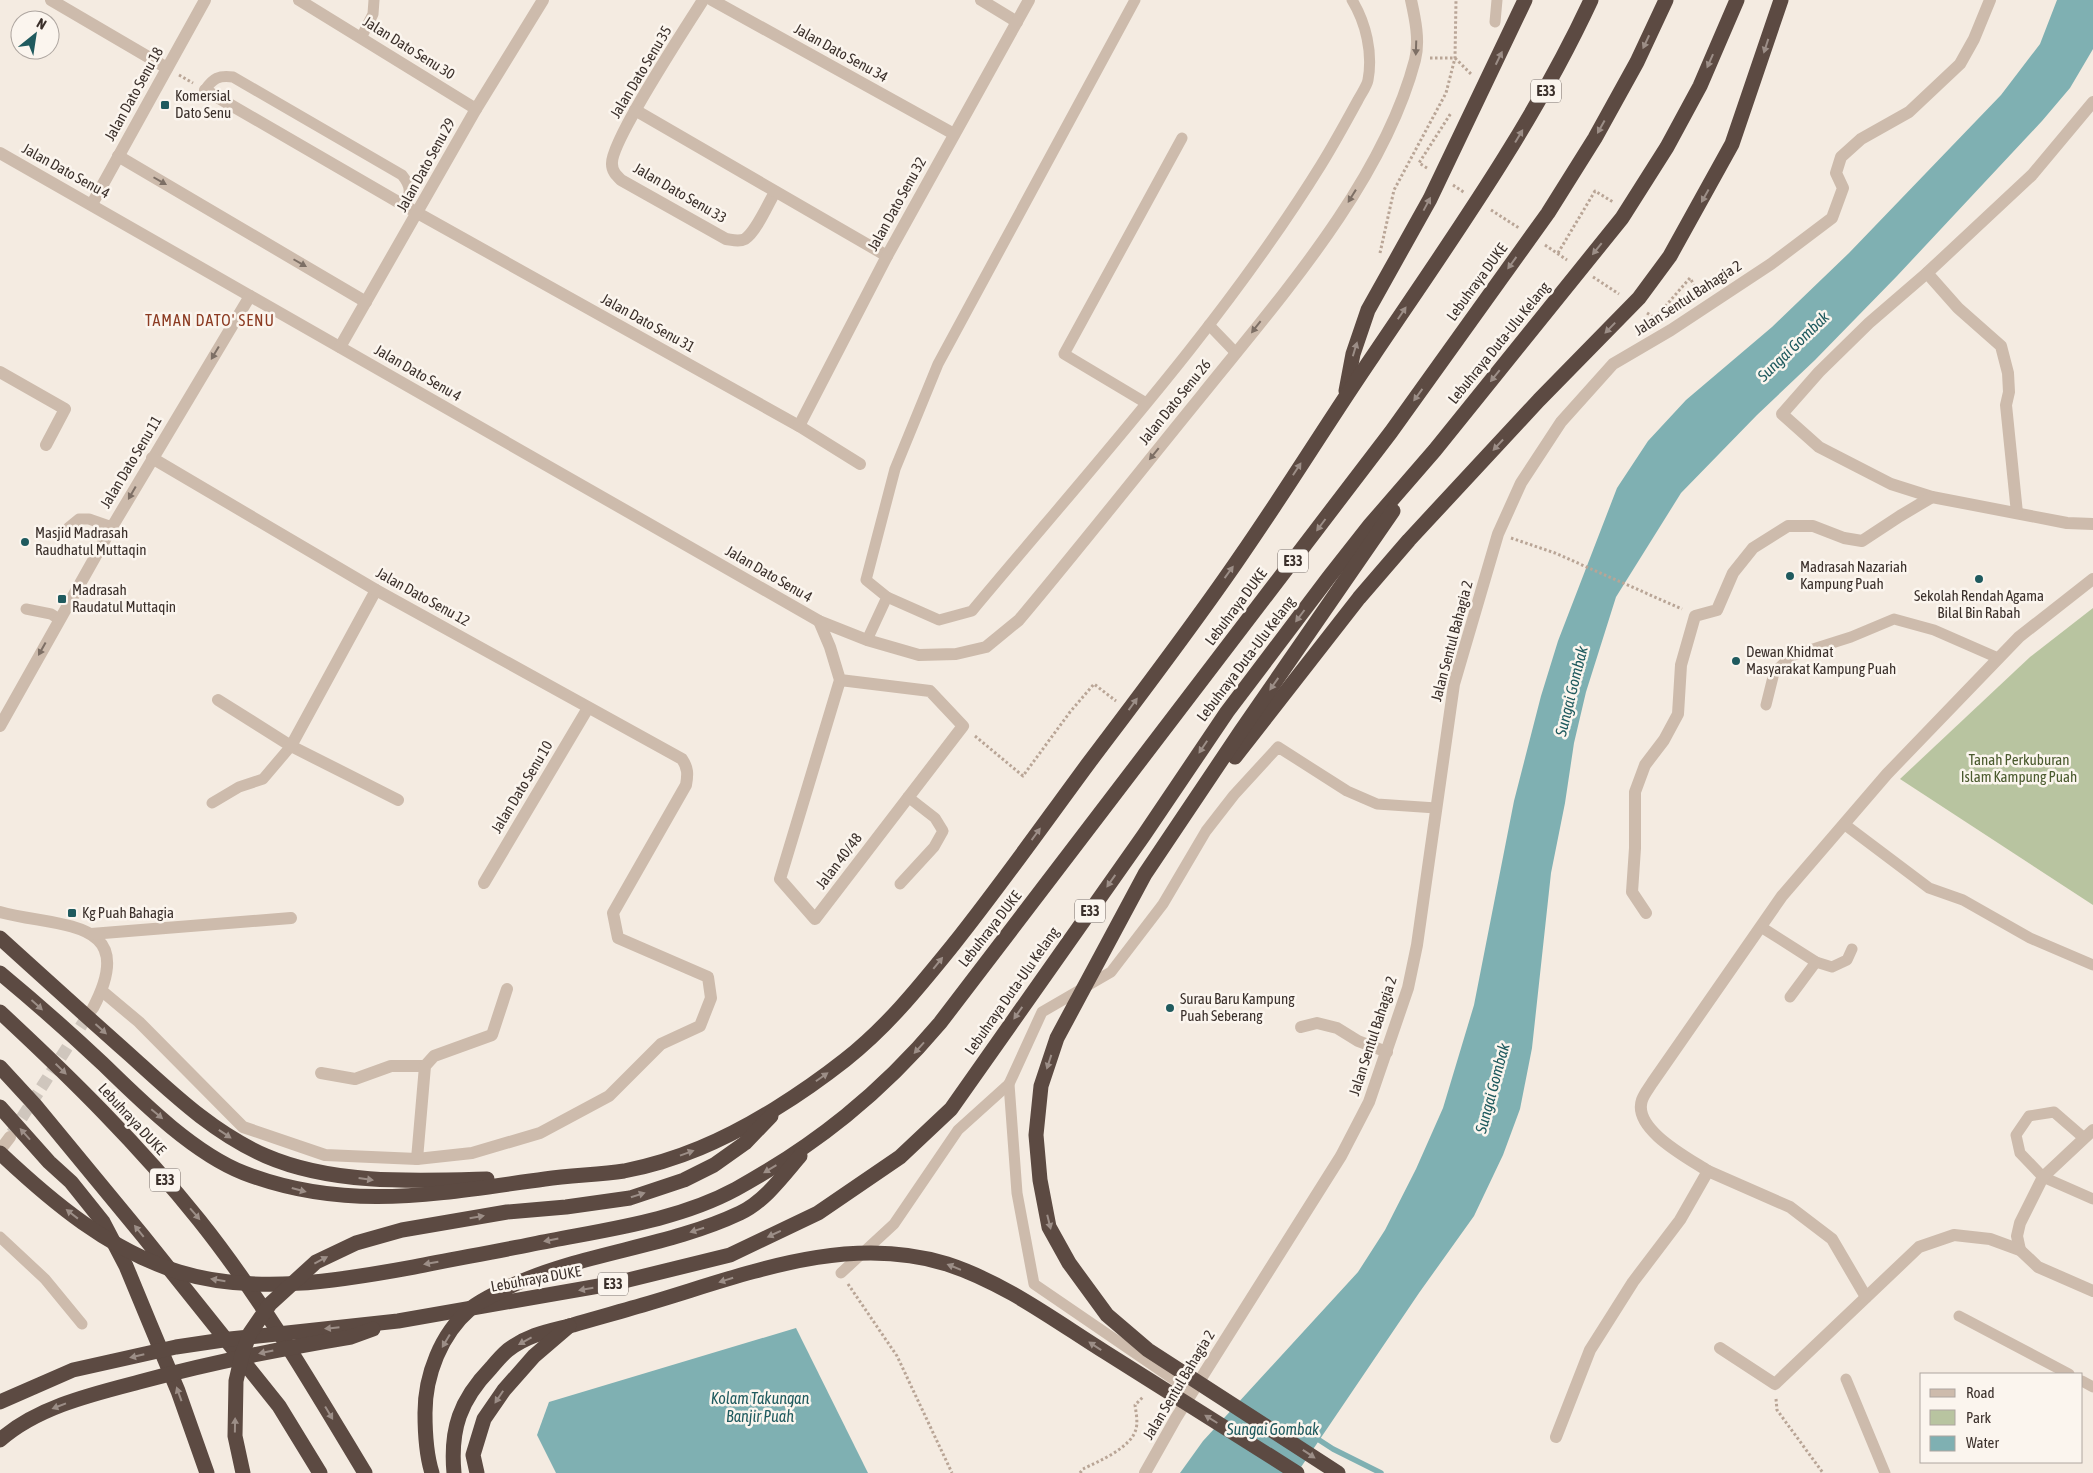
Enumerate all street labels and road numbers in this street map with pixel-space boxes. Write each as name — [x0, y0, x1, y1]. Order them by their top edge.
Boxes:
street label: Jalan Dato Senu 30 — [360, 13, 458, 82]
street label: Jalan Dato Senu 34 — [791, 20, 891, 85]
street label: Jalan Dato Senu 35 — [606, 23, 675, 121]
street label: Jalan Dato Senu 18 — [101, 44, 166, 144]
road number: E33 — [1531, 80, 1561, 102]
street label: Jalan Dato Senu 29 — [393, 115, 458, 215]
street label: Jalan Dato Senu 4 — [20, 140, 113, 202]
street label: Jalan Dato Senu 32 — [864, 154, 929, 254]
street label: Jalan Dato Senu 33 — [631, 159, 730, 226]
street label: Lebuhraya DUKE — [1443, 239, 1511, 324]
street label: Jalan Sentul Bahagia 2 — [1631, 257, 1745, 339]
street label: Lebuhraya Duta-Ulu Kelang — [1444, 278, 1553, 407]
street label: Jalan Dato Senu 31 — [598, 290, 698, 355]
street label: Jalan Dato Senu 4 — [372, 341, 465, 404]
street label: Jalan Dato Senu 26 — [1135, 356, 1214, 448]
street label: Jalan Dato Senu 11 — [96, 413, 165, 511]
street label: Jalan Dato Senu 4 — [723, 542, 816, 605]
road number: E33 — [1278, 550, 1308, 572]
street label: Jalan Dato Senu 12 — [373, 564, 473, 629]
street label: Lebuhraya DUKE — [1201, 565, 1270, 648]
street label: Jalan Sentul Bahagia 2 — [1427, 579, 1476, 703]
street label: Lebuhraya Duta-Ulu Kelang — [1193, 593, 1298, 724]
street label: Jalan Dato Senu 10 — [487, 738, 556, 836]
street label: Jalan 40/48 — [812, 829, 865, 892]
street label: Lebuhraya DUKE — [955, 887, 1025, 970]
road number: E33 — [1075, 899, 1105, 922]
street label: Lebuhraya Duta-Ulu Kelang — [961, 923, 1062, 1058]
street label: Jalan Sentul Bahagia 2 — [1345, 974, 1400, 1098]
street label: Lebuhraya DUKE — [95, 1079, 170, 1158]
road number: E33 — [150, 1168, 180, 1192]
street label: Lebuhraya DUKE — [489, 1262, 583, 1295]
road number: E33 — [598, 1272, 628, 1296]
street label: Jalan Sentul Bahagia 2 — [1139, 1327, 1218, 1442]

